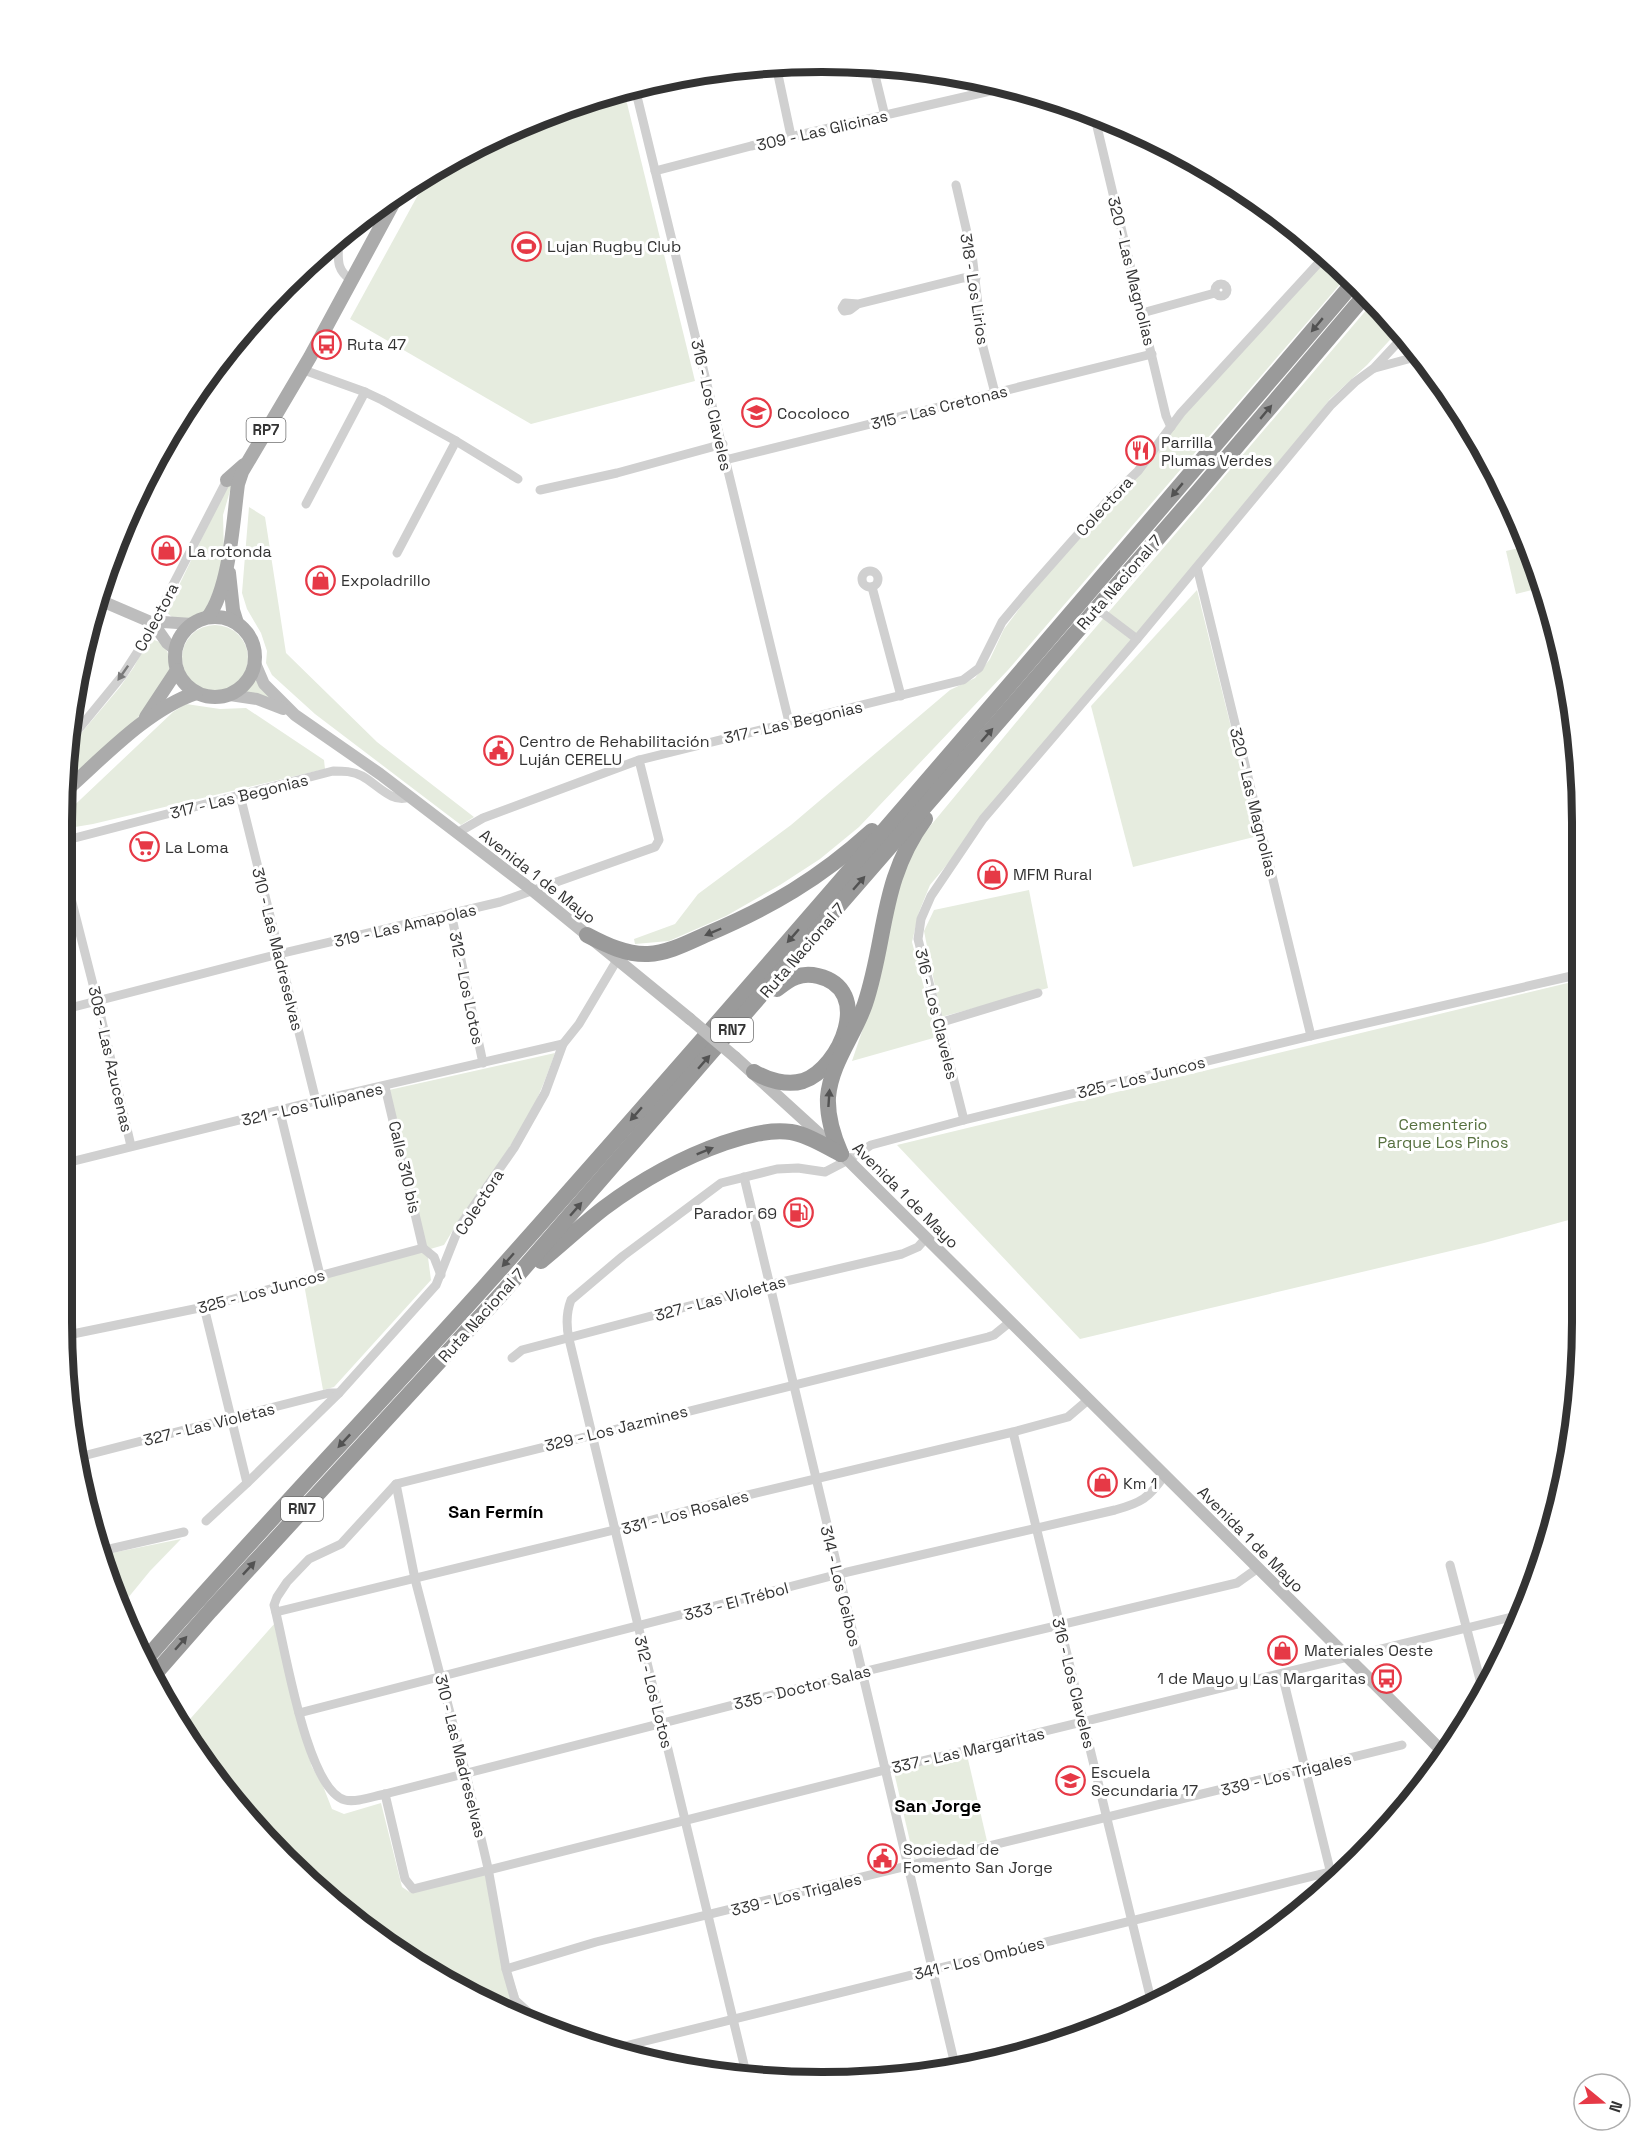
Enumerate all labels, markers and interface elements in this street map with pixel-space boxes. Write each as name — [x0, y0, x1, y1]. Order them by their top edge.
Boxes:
street label: 309 - Las Glicinas — [754, 105, 890, 156]
street label: 320 - Las Magnolias — [1103, 194, 1160, 348]
sports icon: Lujan Rugby Club — [510, 230, 542, 262]
street label: 318 - Los Lirios — [955, 232, 994, 346]
place label: Lujan Rugby Club — [547, 236, 681, 257]
one-way arrow — [1311, 317, 1324, 333]
bus stop icon: Ruta 47 — [310, 328, 342, 360]
place label: Ruta 47 — [347, 334, 406, 355]
street label: 316 - Los Claveles — [686, 337, 737, 473]
street label: 315 - Las Cretonas — [869, 380, 1010, 435]
school or university icon: Cocoloco — [740, 397, 772, 429]
place label: Cocoloco — [777, 403, 850, 424]
one-way arrow — [1259, 405, 1272, 420]
road number: RP7 — [246, 418, 286, 442]
place label: Parrilla Plumas Verdes — [1161, 432, 1272, 471]
restaurant icon: Parrilla Plumas Verdes — [1124, 435, 1156, 467]
street label: Colectora — [1071, 472, 1138, 541]
one-way arrow — [1171, 482, 1184, 497]
street label: Ruta Nacional 7 — [1072, 530, 1167, 634]
shop icon: La rotonda — [151, 535, 183, 567]
place label: La rotonda — [188, 541, 272, 562]
shop icon: Expoladrillo — [304, 564, 336, 596]
place label: Expoladrillo — [341, 570, 431, 591]
street label: Colectora — [130, 579, 183, 655]
one-way arrow — [117, 665, 129, 681]
street label: 317 - Las Begonias — [722, 696, 864, 749]
street label: 320 - Las Magnolias — [1225, 725, 1282, 879]
one-way arrow — [980, 727, 993, 743]
place label: Centro de Rehabilitación Luján CERELU — [519, 731, 709, 770]
public building icon: Centro de Rehabilitación Luján CERELU — [482, 734, 514, 766]
street label: 317 - Las Begonias — [168, 769, 310, 824]
street label: Avenida 1 de Mayo — [475, 824, 600, 928]
supermarket icon: La Loma — [128, 831, 160, 863]
place label: La Loma — [165, 837, 229, 858]
shop icon: MFM Rural — [976, 858, 1008, 890]
place label: MFM Rural — [1013, 864, 1092, 885]
street label: 310 - Las Madreselvas — [247, 865, 308, 1033]
one-way arrow — [852, 876, 865, 891]
street label: Ruta Nacional 7 — [755, 898, 850, 1002]
street label: 319 - Las Amapolas — [332, 899, 478, 952]
one-way arrow — [704, 927, 722, 937]
one-way arrow — [786, 928, 799, 944]
street label: 312 - Los Lotos — [444, 930, 489, 1047]
street label: 316 - Los Claveles — [910, 946, 963, 1082]
street label: 308 - Las Azucenas — [83, 984, 138, 1134]
road number: RN7 — [711, 1018, 753, 1042]
street label: 325 - Los Juncos — [1075, 1051, 1207, 1104]
one-way arrow — [697, 1055, 710, 1070]
street label: 321 - Los Tulipanes — [239, 1078, 385, 1131]
one-way arrow — [824, 1088, 834, 1107]
one-way arrow — [630, 1106, 643, 1121]
park label: Cementerio Parque Los Pinos — [1378, 1114, 1508, 1153]
street label: Calle 310 bis — [384, 1119, 425, 1215]
street label: Avenida 1 de Mayo — [848, 1138, 963, 1253]
one-way arrow — [696, 1146, 714, 1156]
street label: Colectora — [450, 1165, 509, 1239]
fuel station icon: Parador 69 — [782, 1197, 814, 1229]
one-way arrow — [569, 1202, 582, 1217]
place label: Parador 69 — [694, 1203, 777, 1224]
one-way arrow — [501, 1253, 515, 1268]
street label: 325 - Los Juncos — [195, 1264, 327, 1319]
street label: Ruta Nacional 7 — [434, 1264, 529, 1367]
street label: 327 - Las Violetas — [652, 1271, 788, 1326]
street label: 327 - Las Violetas — [141, 1398, 277, 1451]
street label: 329 - Los Jazmines — [542, 1401, 690, 1456]
one-way arrow — [338, 1433, 352, 1447]
shop icon: Km 1 — [1086, 1467, 1118, 1499]
place label: Km 1 — [1123, 1473, 1157, 1494]
street label: Avenida 1 de Mayo — [1193, 1482, 1308, 1597]
street label: 331 - Los Rosales — [619, 1485, 751, 1540]
road number: RN7 — [281, 1497, 323, 1521]
district label: San Fermín — [448, 1500, 544, 1523]
street label: 314 - Los Ceibos — [815, 1523, 866, 1649]
one-way arrow — [242, 1560, 256, 1575]
street label: 333 - El Trébol — [681, 1577, 791, 1626]
street label: 316 - Los Claveles — [1047, 1615, 1100, 1751]
street label: 312 - Los Lotos — [629, 1634, 678, 1751]
shop icon: Materiales Oeste — [1267, 1634, 1299, 1666]
one-way arrow — [174, 1636, 188, 1651]
place label: Materiales Oeste — [1304, 1640, 1433, 1661]
street label: 335 - Doctor Salas — [731, 1660, 873, 1715]
bus stop icon: 1 de Mayo y Las Margaritas — [1371, 1662, 1403, 1694]
place label: 1 de Mayo y Las Margaritas — [1157, 1668, 1366, 1689]
street label: 310 - Las Madreselvas — [430, 1672, 491, 1840]
street label: 337 - Las Margaritas — [890, 1723, 1047, 1778]
street label: 339 - Los Trigales — [1219, 1748, 1354, 1801]
place label: Escuela Secundaria 17 — [1091, 1762, 1198, 1801]
school or university icon: Escuela Secundaria 17 — [1054, 1765, 1086, 1797]
district label: San Jorge — [895, 1794, 981, 1817]
place label: Sociedad de Fomento San Jorge — [903, 1839, 1053, 1878]
public building icon: Sociedad de Fomento San Jorge — [866, 1842, 898, 1874]
street label: 339 - Los Trigales — [729, 1868, 864, 1921]
street label: 341 - Los Ombúes — [912, 1932, 1047, 1985]
north arrow — [1572, 2072, 1632, 2132]
text: N — [1604, 2098, 1627, 2115]

